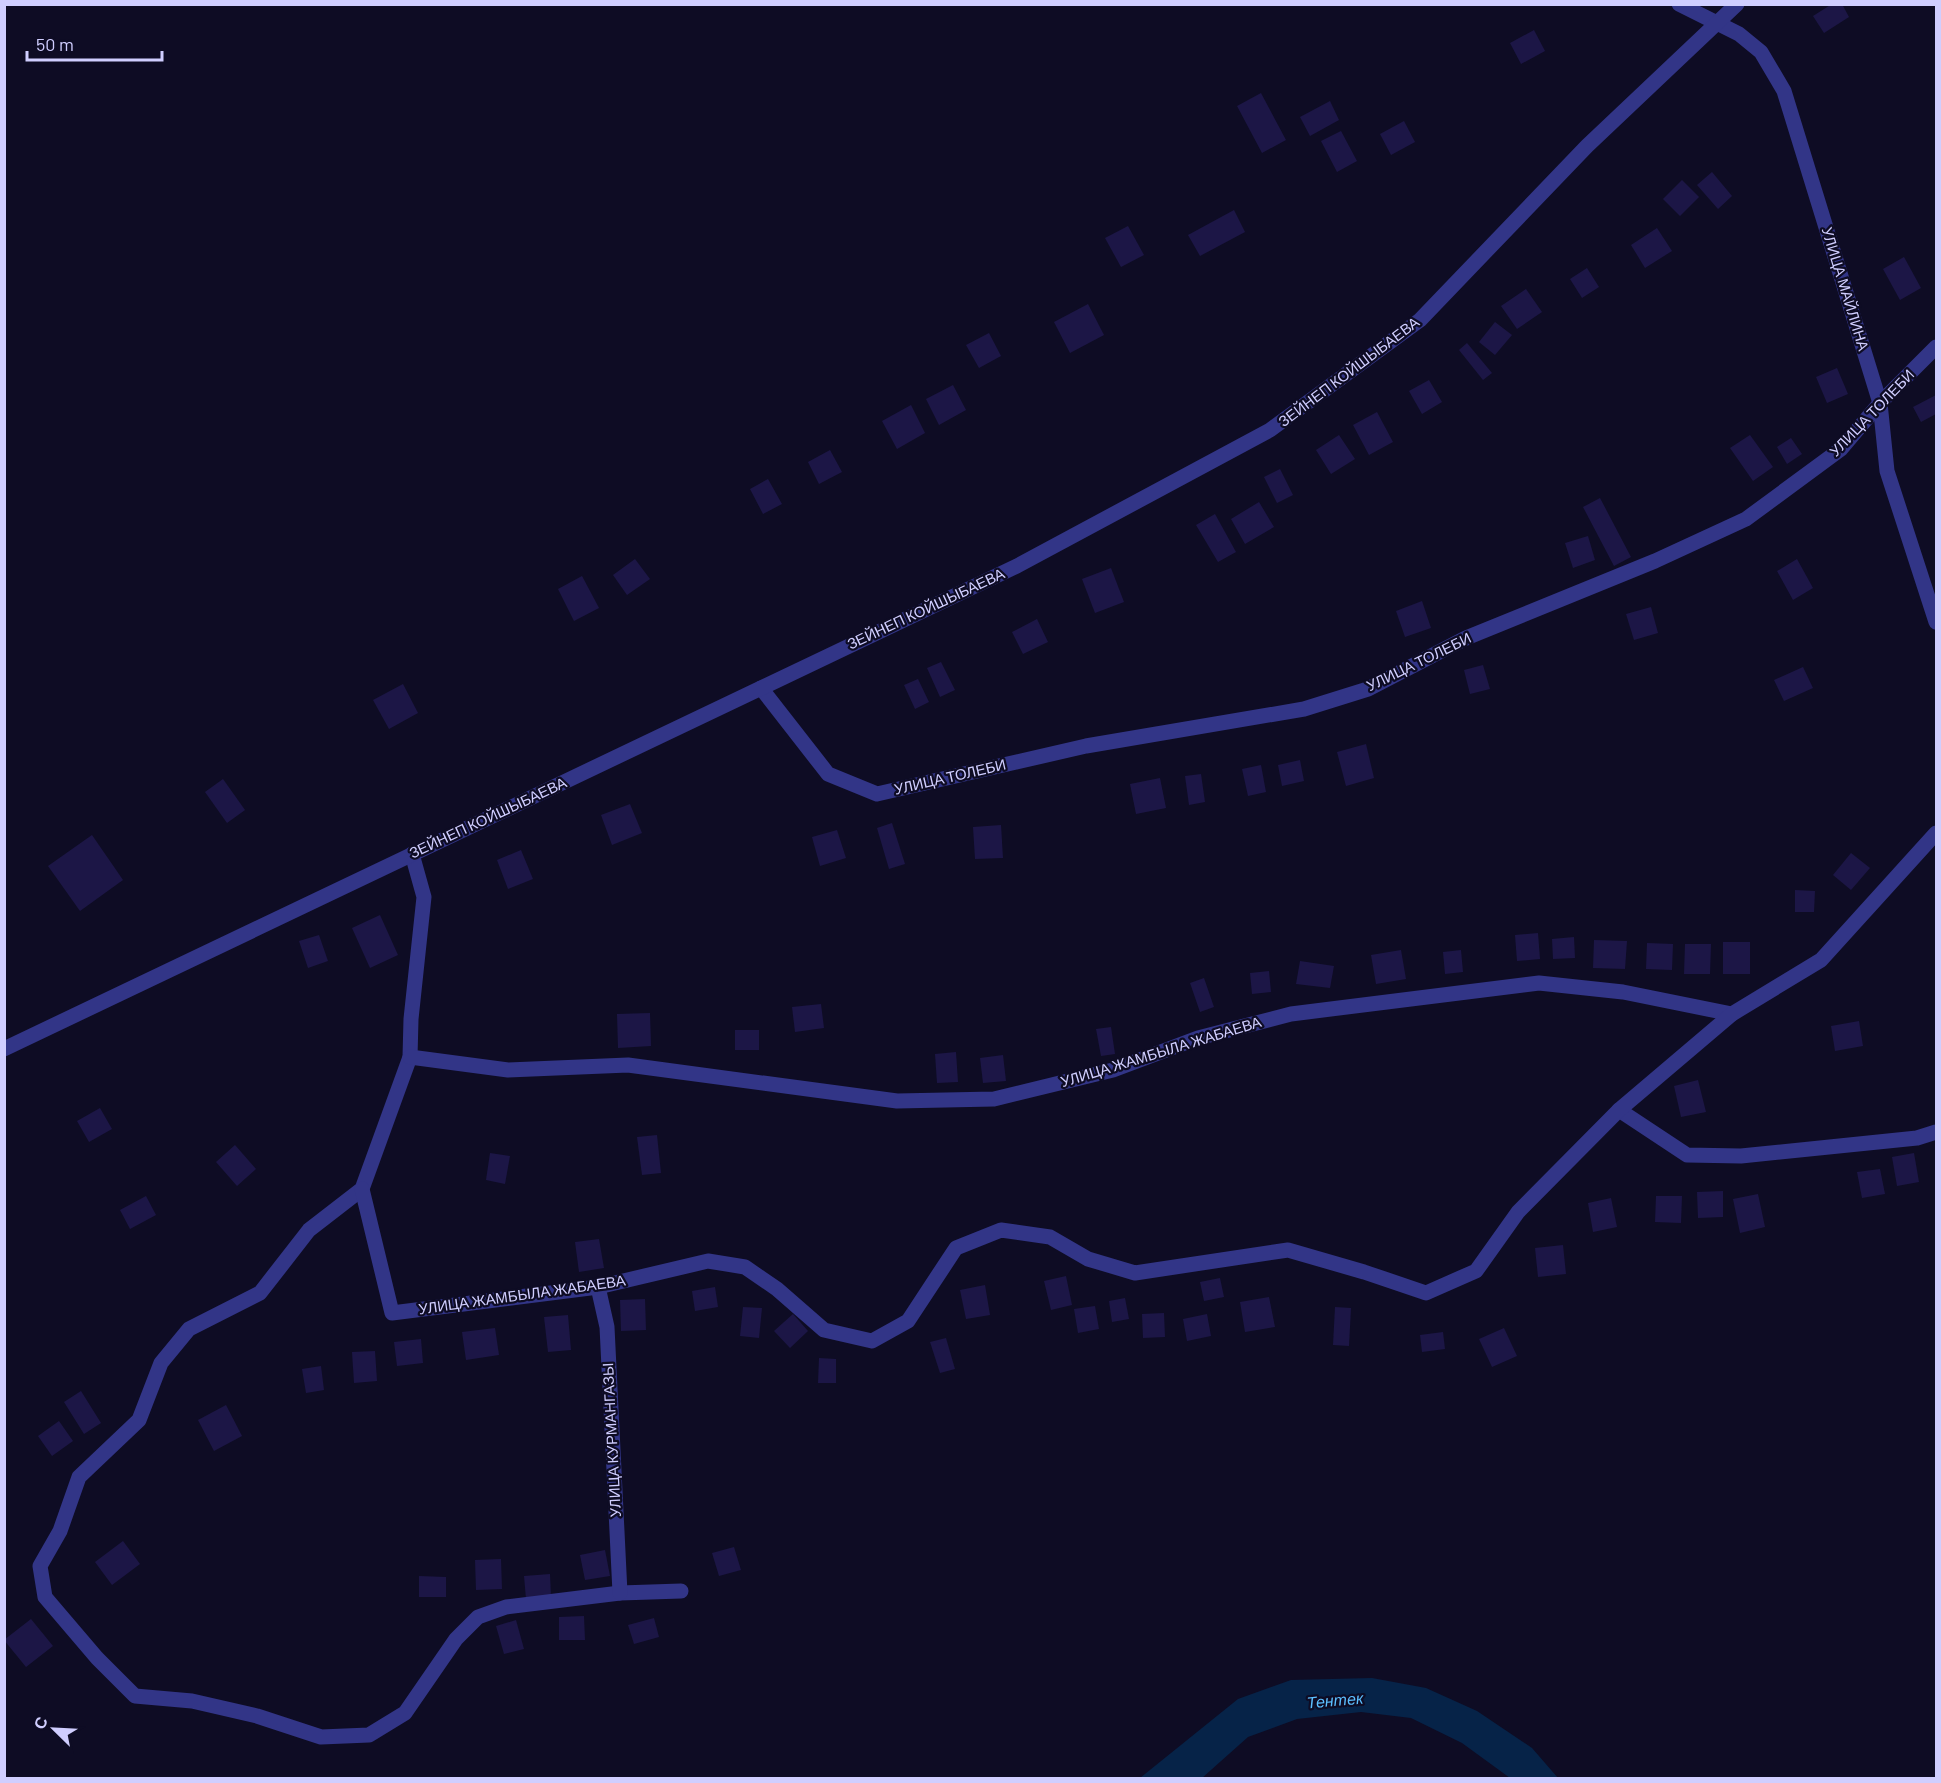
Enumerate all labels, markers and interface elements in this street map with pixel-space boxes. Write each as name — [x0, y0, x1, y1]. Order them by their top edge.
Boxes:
scale bar — [27, 24, 162, 62]
text: 50 m — [36, 33, 74, 55]
street label: УЛИЦА МАЙЛИНА — [1819, 225, 1873, 353]
street label: ЗЕЙНЕП КОЙШЫБАЕВА — [1274, 312, 1422, 430]
street label: УЛИЦА ТОЛЕБИ — [1825, 365, 1917, 460]
street label: ЗЕЙНЕП КОЙШЫБАЕВА — [844, 564, 1007, 652]
street label: УЛИЦА ТОЛЕБИ — [1363, 628, 1474, 694]
street label: УЛИЦА ТОЛЕБИ — [892, 754, 1007, 798]
street label: ЗЕЙНЕП КОЙШЫБАЕВА — [406, 773, 569, 861]
street label: УЛИЦА ЖАМБЫЛА ЖАБАЕВА — [1058, 1012, 1263, 1090]
street label: УЛИЦА ЖАМБЫЛА ЖАБАЕВА — [417, 1271, 627, 1317]
street label: УЛИЦА КУРМАНГАЗЫ — [598, 1362, 624, 1518]
water label: Тентек — [1306, 1687, 1365, 1711]
north arrow — [24, 1699, 84, 1759]
text: С — [29, 1713, 51, 1732]

